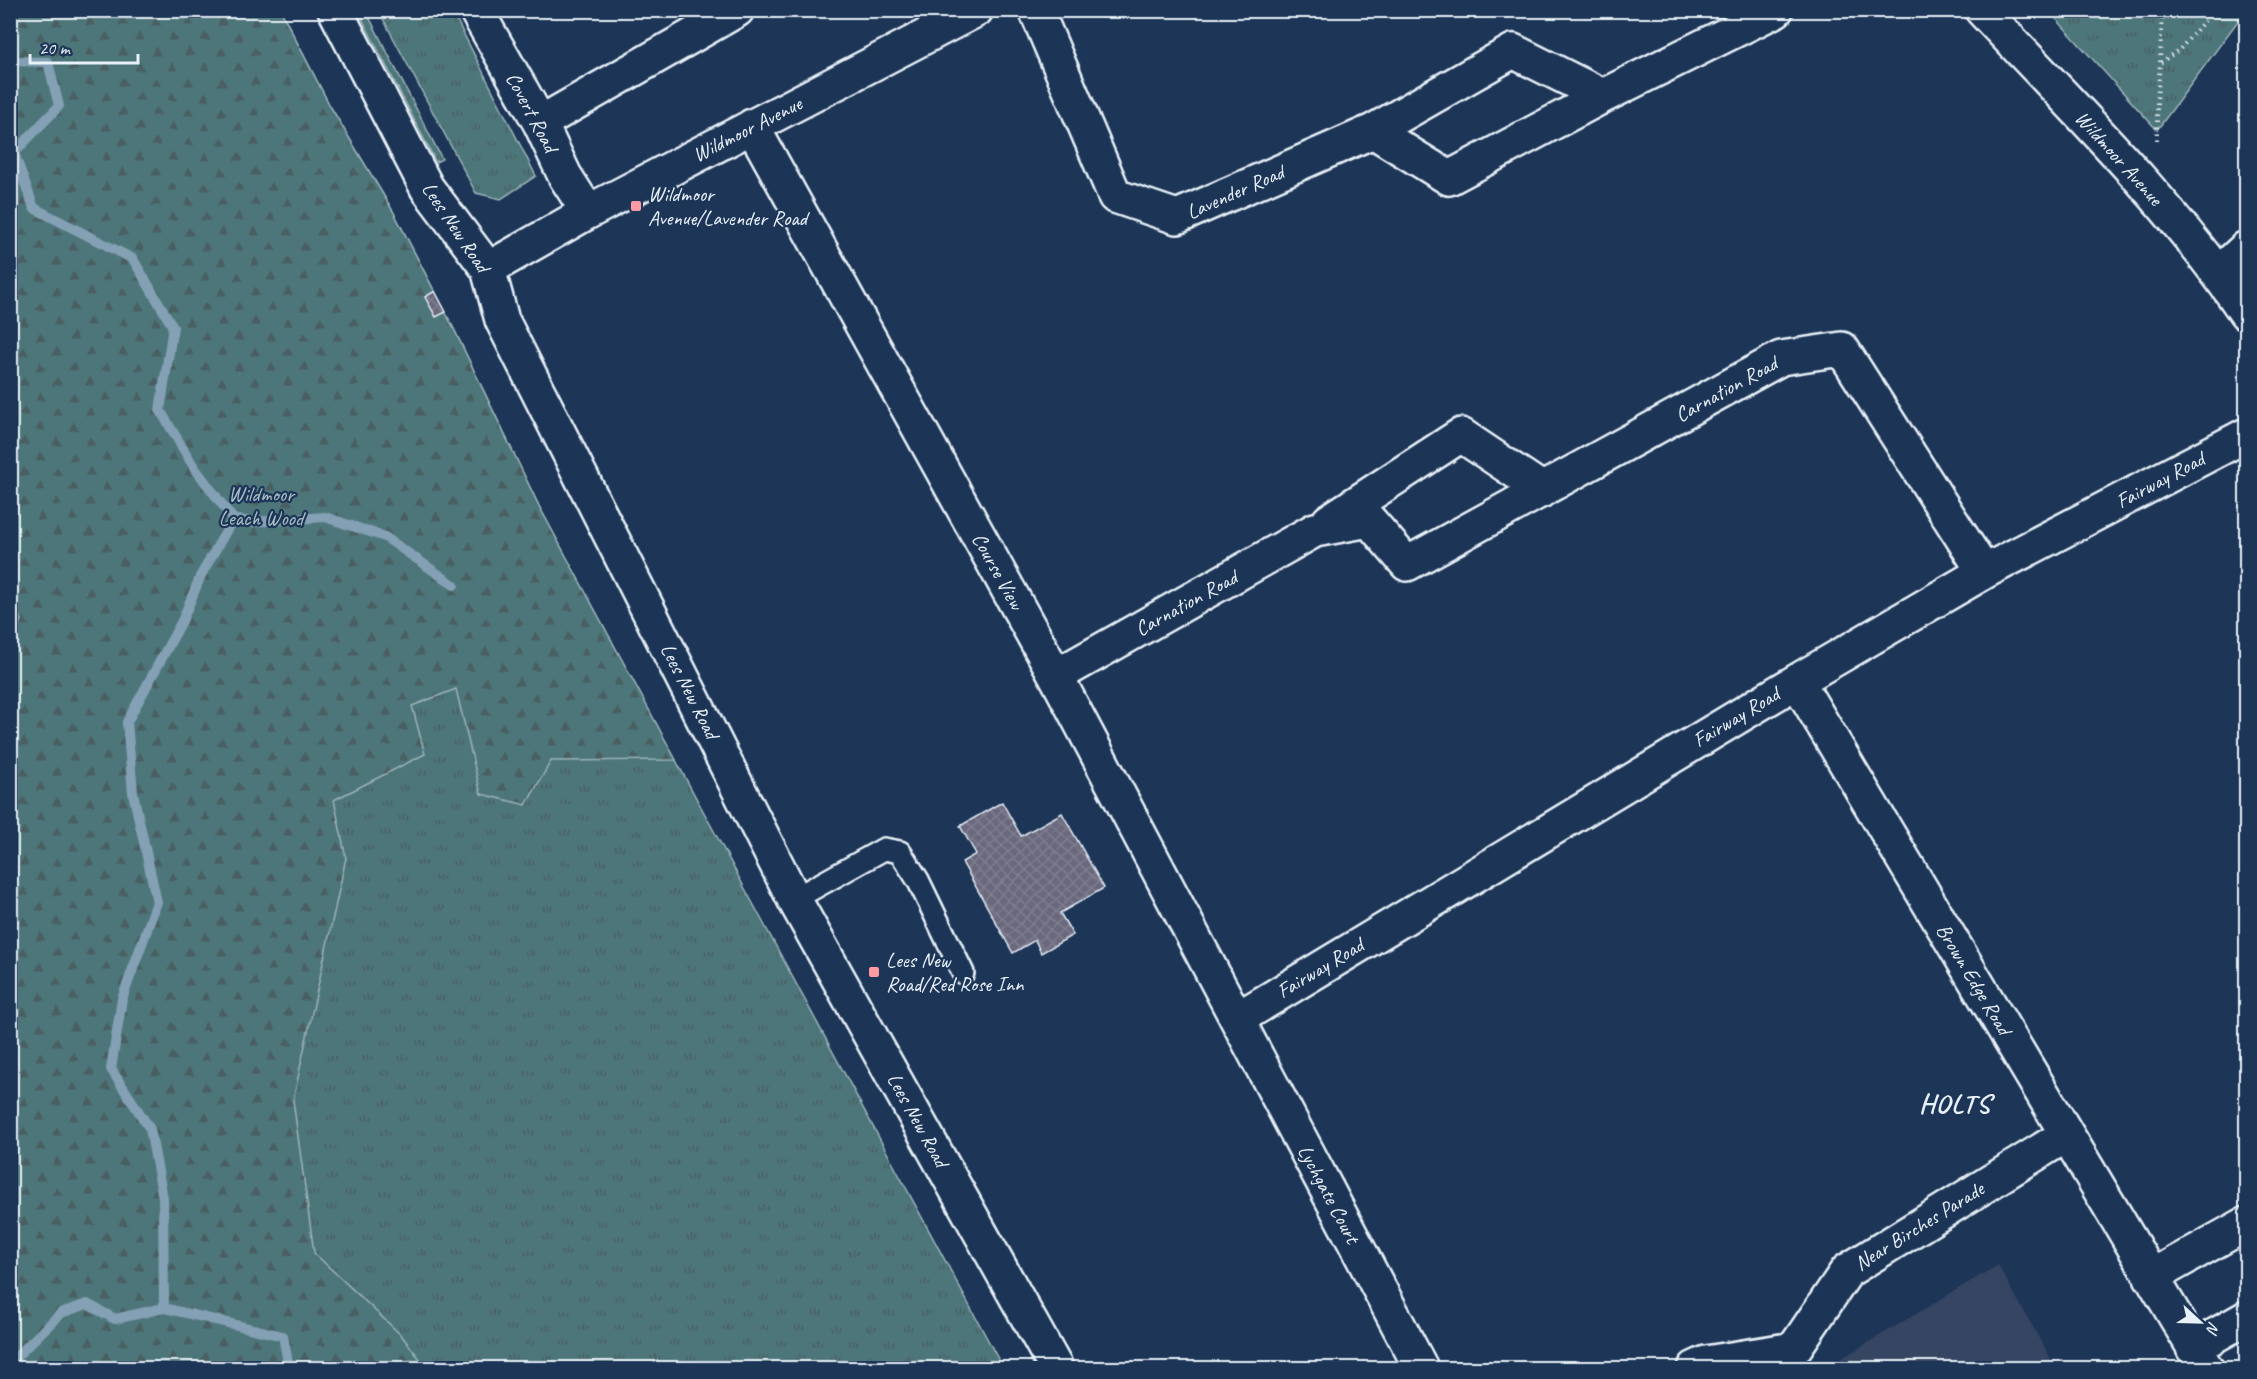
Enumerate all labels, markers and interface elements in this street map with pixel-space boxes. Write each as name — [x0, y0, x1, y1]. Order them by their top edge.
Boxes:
scale bar — [30, 27, 138, 65]
text: 20 m — [39, 37, 72, 59]
street label: Covert Road — [500, 68, 566, 160]
street label: Wildmoor Avenue — [688, 90, 807, 168]
street label: Wildmoor Avenue — [2069, 105, 2169, 212]
street label: Lavender Road — [1182, 157, 1291, 225]
street label: Lees New Road — [416, 177, 497, 280]
place label: Wildmoor Avenue/Lavender Road — [648, 181, 811, 231]
marker: Wildmoor Avenue/Lavender Road — [629, 199, 643, 213]
street label: Carnation Road — [1670, 348, 1785, 428]
street label: Fairway Road — [2111, 444, 2212, 514]
park label: Wildmoor Leach Wood — [219, 481, 306, 531]
street label: Course View — [966, 528, 1031, 616]
street label: Carnation Road — [1130, 562, 1245, 642]
street label: Lees New Road — [655, 639, 726, 746]
street label: Fairway Road — [1688, 679, 1787, 753]
street label: Brown Edge Road — [1931, 919, 2019, 1042]
street label: Fairway Road — [1272, 930, 1371, 1004]
place label: Lees New Road/Red Rose Inn — [886, 947, 1024, 997]
marker: Lees New Road/Red Rose Inn — [867, 965, 881, 979]
street label: Lees New Road — [881, 1068, 956, 1174]
district label: HOLTS — [1919, 1086, 1995, 1120]
street label: Lychgate Court — [1292, 1140, 1367, 1249]
street label: Near Birches Parade — [1849, 1175, 1990, 1276]
north arrow — [2170, 1292, 2230, 1352]
text: N — [2201, 1319, 2224, 1338]

